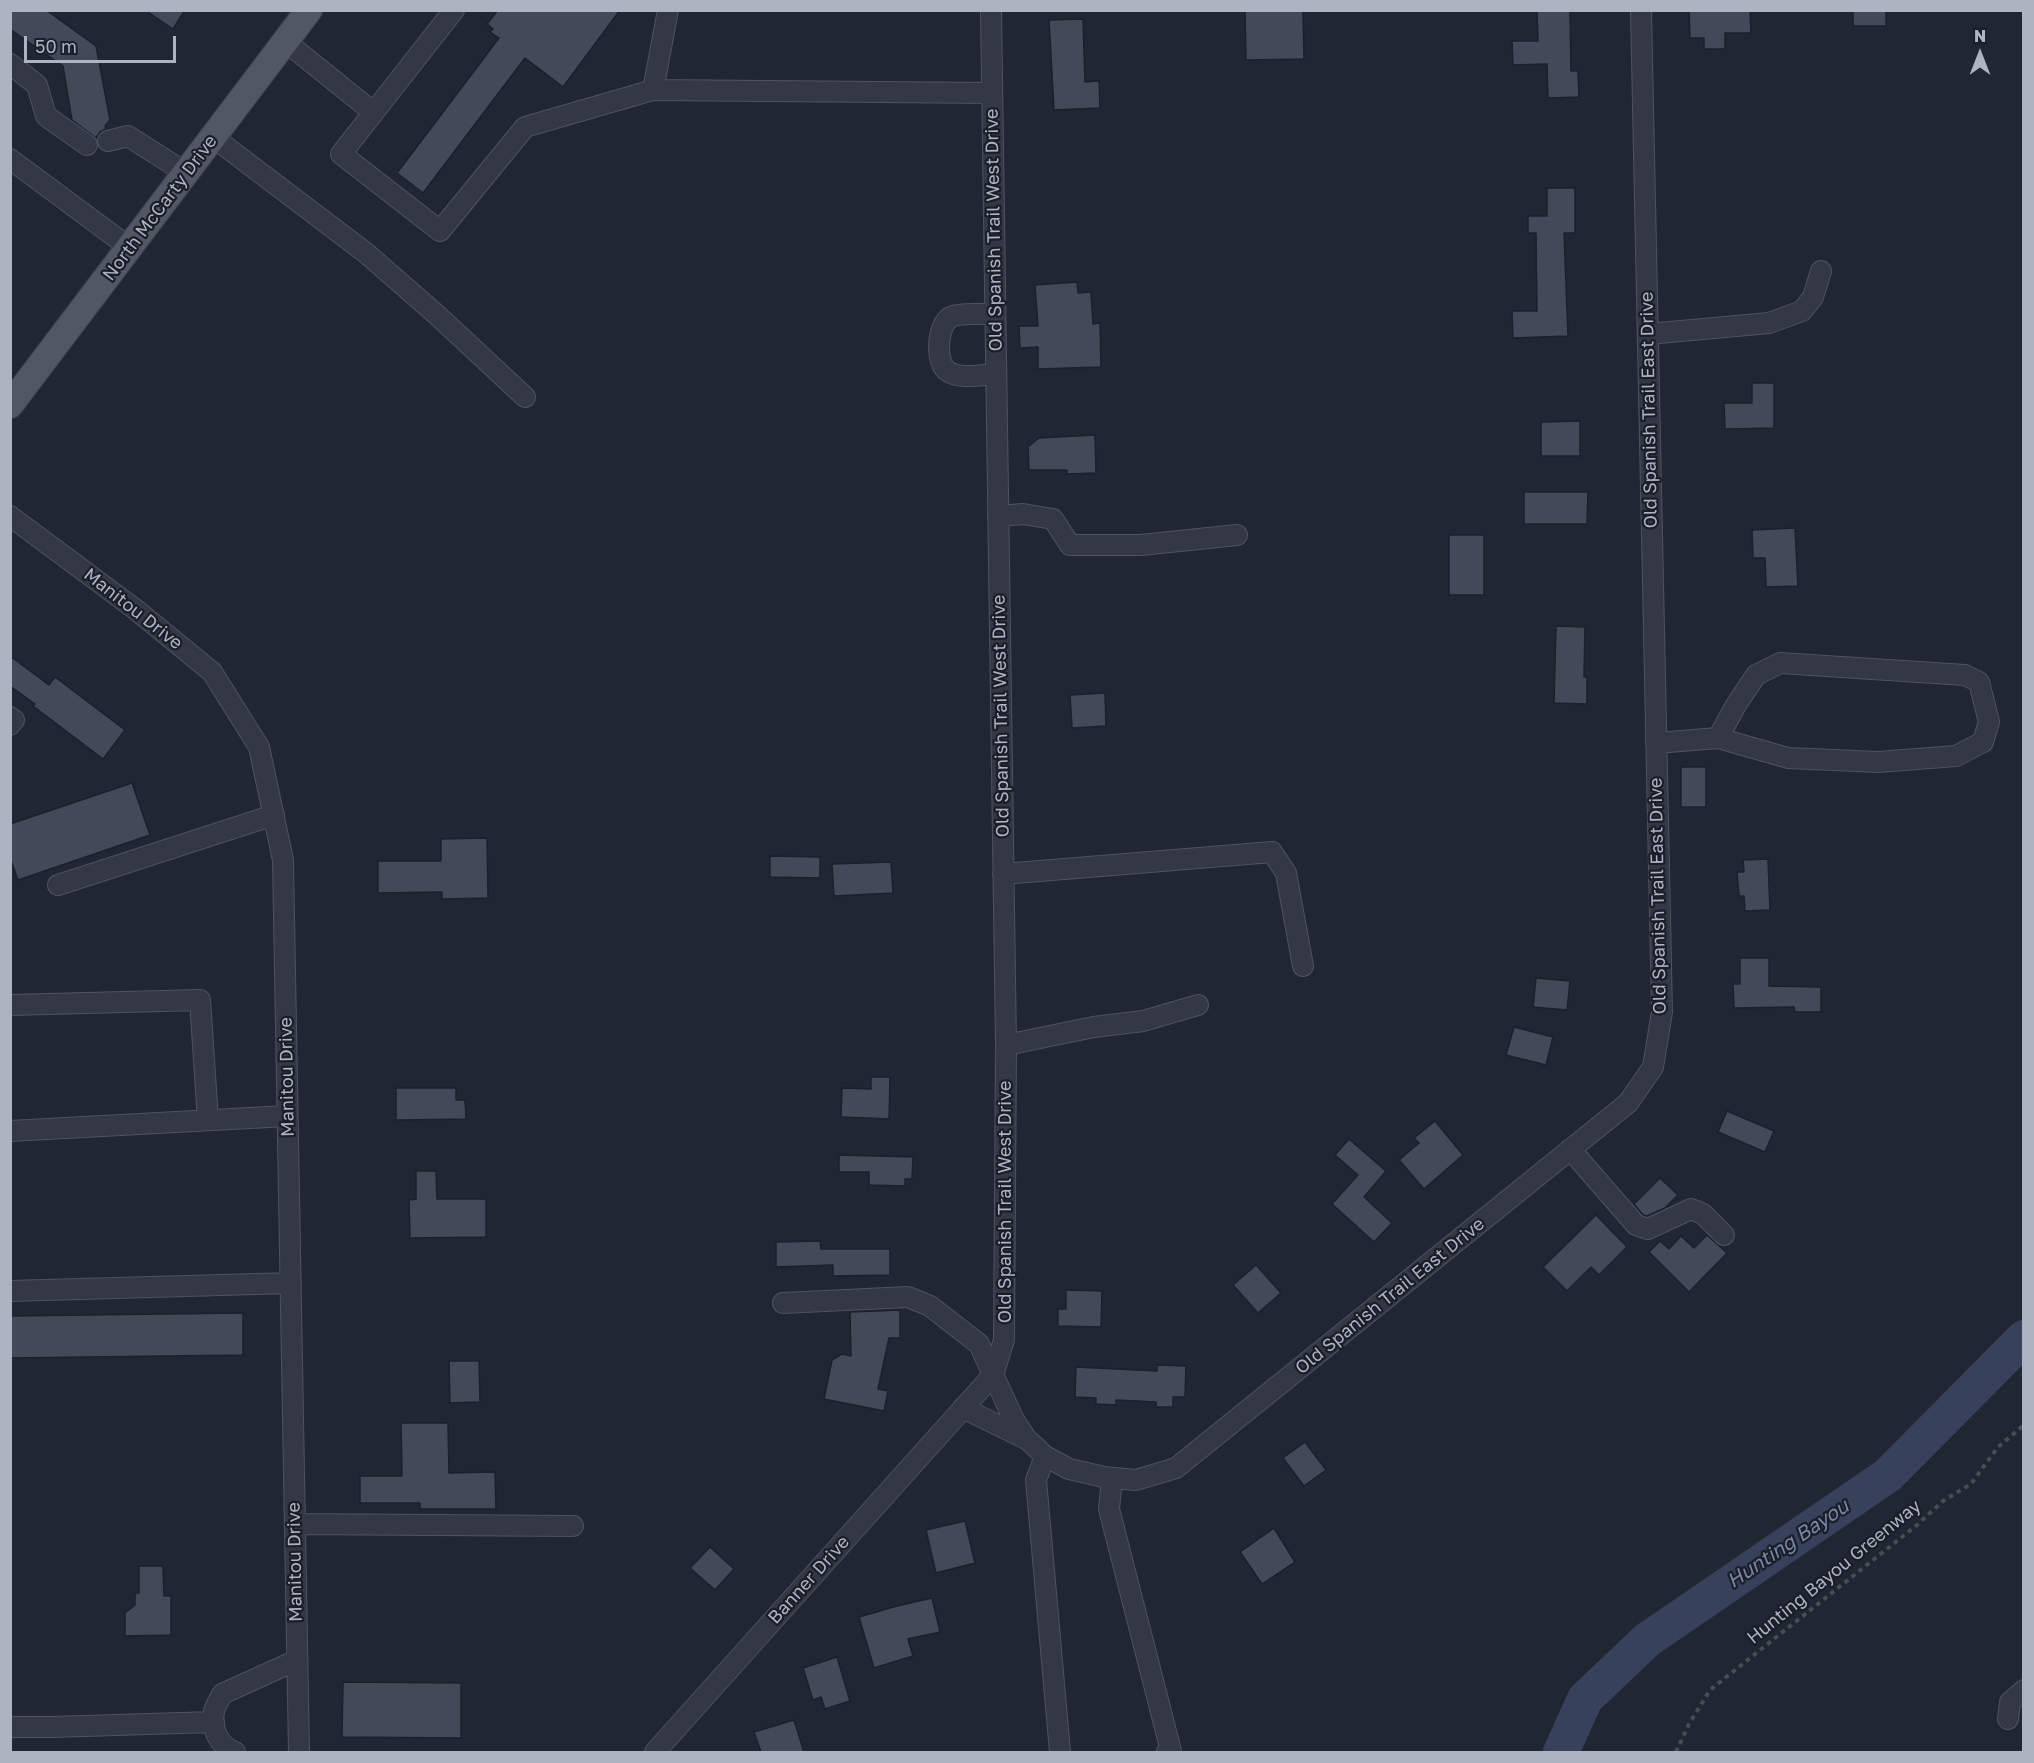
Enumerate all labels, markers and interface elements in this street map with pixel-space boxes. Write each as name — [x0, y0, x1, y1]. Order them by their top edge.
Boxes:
scale bar — [27, 24, 178, 62]
north arrow — [1950, 24, 2010, 84]
text: N — [1974, 26, 1986, 46]
text: 50 m — [35, 35, 77, 57]
street label: Old Spanish Trail West Drive — [981, 108, 1007, 352]
street label: North McCarty Drive — [98, 131, 222, 285]
street label: Old Spanish Trail East Drive — [1636, 291, 1662, 529]
street label: Manitou Drive — [79, 564, 187, 654]
street label: Old Spanish Trail West Drive — [988, 594, 1014, 838]
street label: Old Spanish Trail East Drive — [1645, 777, 1671, 1015]
street label: Manitou Drive — [275, 1017, 299, 1137]
street label: Old Spanish Trail West Drive — [994, 1081, 1016, 1323]
street label: Old Spanish Trail East Drive — [1291, 1213, 1489, 1379]
water label: Hunting Bayou — [1723, 1494, 1853, 1594]
street label: Hunting Bayou Greenway — [1743, 1495, 1925, 1649]
street label: Manitou Drive — [283, 1502, 307, 1622]
street label: Banner Drive — [764, 1532, 854, 1628]

